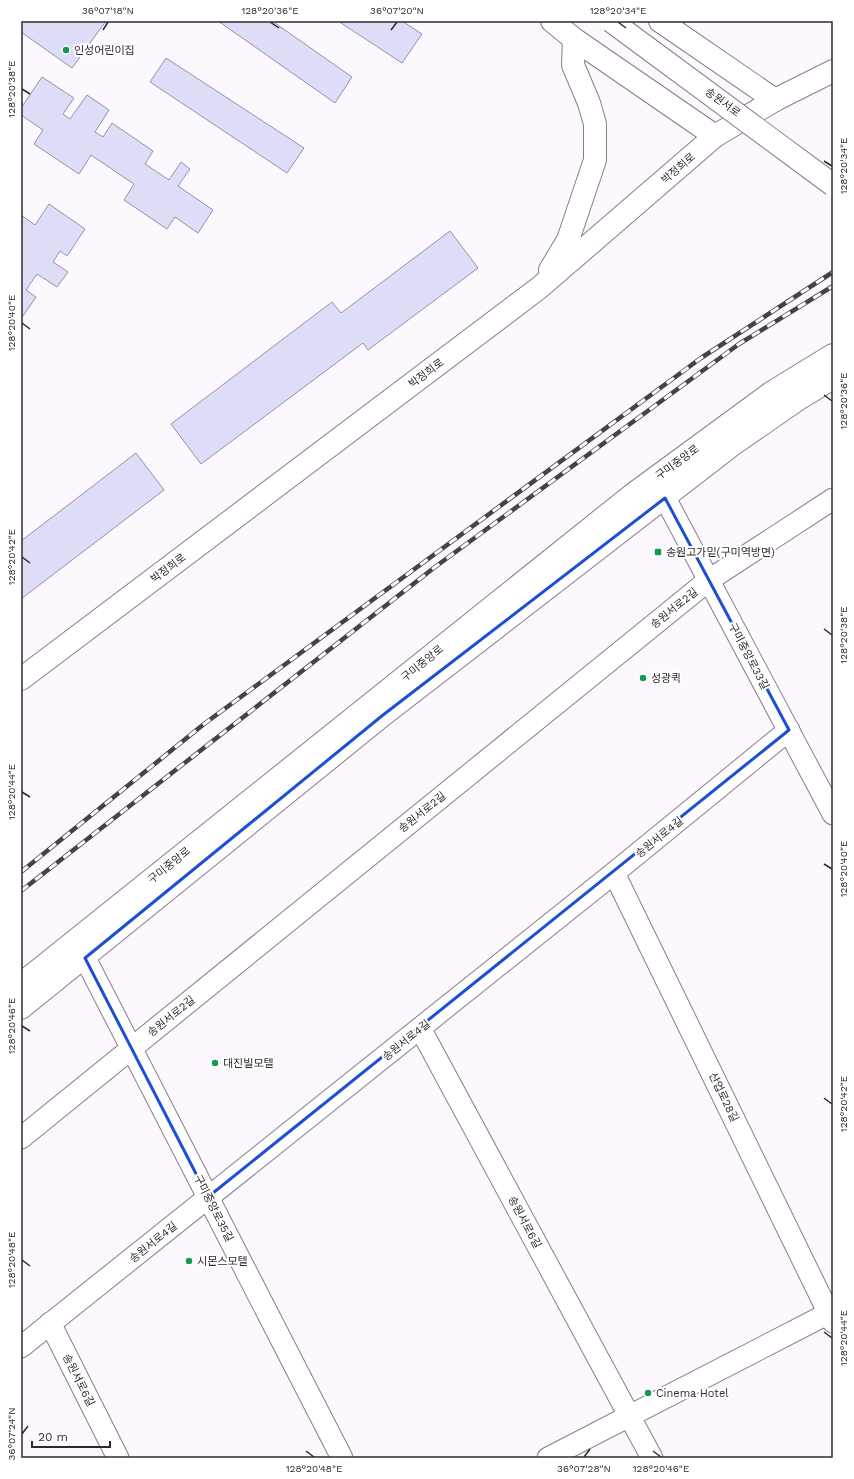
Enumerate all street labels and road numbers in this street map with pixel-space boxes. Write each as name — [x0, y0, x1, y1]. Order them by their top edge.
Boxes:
street label: 송원서로 — [703, 85, 743, 120]
street label: 박정희로 — [659, 150, 698, 187]
street label: 박정희로 — [406, 356, 446, 391]
street label: 구미중앙로 — [653, 442, 702, 483]
street label: 박정희로 — [148, 551, 188, 586]
street label: 송원서로2길 — [648, 585, 701, 631]
street label: 구미중앙로33길 — [726, 621, 772, 692]
street label: 구미중앙로 — [399, 642, 446, 684]
street label: 송원서로2길 — [396, 789, 449, 835]
street label: 송원서로4길 — [633, 814, 686, 860]
street label: 구미중앙로 — [146, 844, 193, 886]
street label: 송원서로2길 — [145, 993, 198, 1039]
street label: 송원서로4길 — [380, 1017, 433, 1063]
street label: 산업로28길 — [706, 1070, 741, 1124]
street label: 구미중앙로35길 — [191, 1173, 236, 1244]
street label: 송원서로6길 — [505, 1194, 544, 1251]
street label: 송원서로4길 — [127, 1219, 180, 1265]
street label: 송원서로6길 — [60, 1352, 97, 1409]

